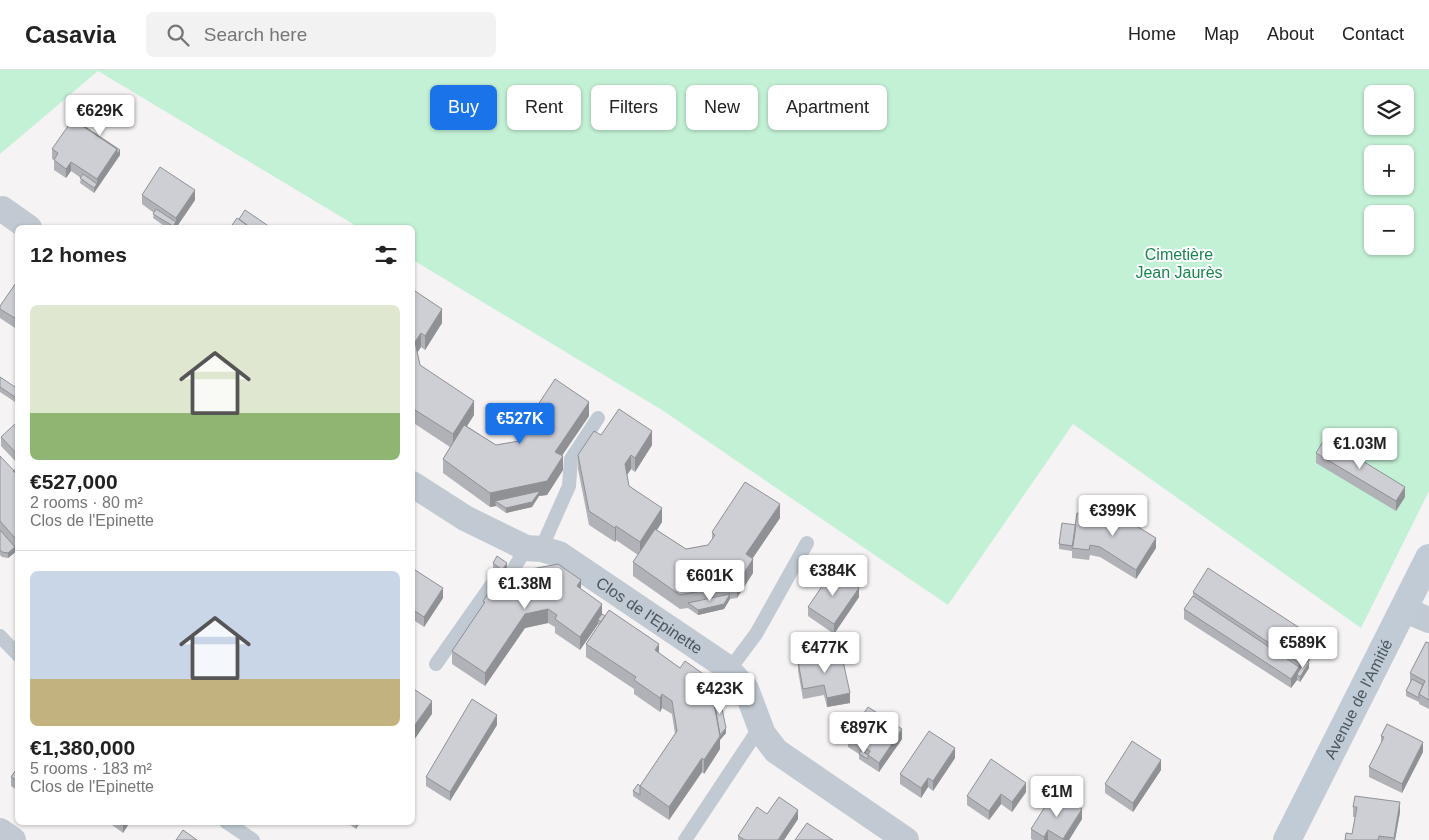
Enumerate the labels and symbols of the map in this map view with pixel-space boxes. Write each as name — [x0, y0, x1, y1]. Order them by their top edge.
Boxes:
pin: €629K — [65, 94, 135, 137]
park label: Cimetière Jean Jaurès — [1135, 246, 1223, 281]
pin: €527K — [485, 402, 555, 445]
pin: €1.03M — [1319, 428, 1401, 470]
pin: €399K — [1078, 494, 1148, 537]
pin: €384K — [798, 554, 868, 597]
pin: €601K — [675, 560, 745, 602]
pin: €1.38M — [484, 568, 566, 610]
street label: Clos de l'Epinette — [593, 573, 706, 657]
pin: €589K — [1268, 626, 1338, 669]
pin: €477K — [790, 632, 860, 674]
street label: Avenue de l'Amitié — [1321, 636, 1395, 762]
pin: €423K — [685, 672, 755, 715]
pin: €897K — [829, 712, 899, 754]
pin: €1M — [1033, 776, 1081, 818]

